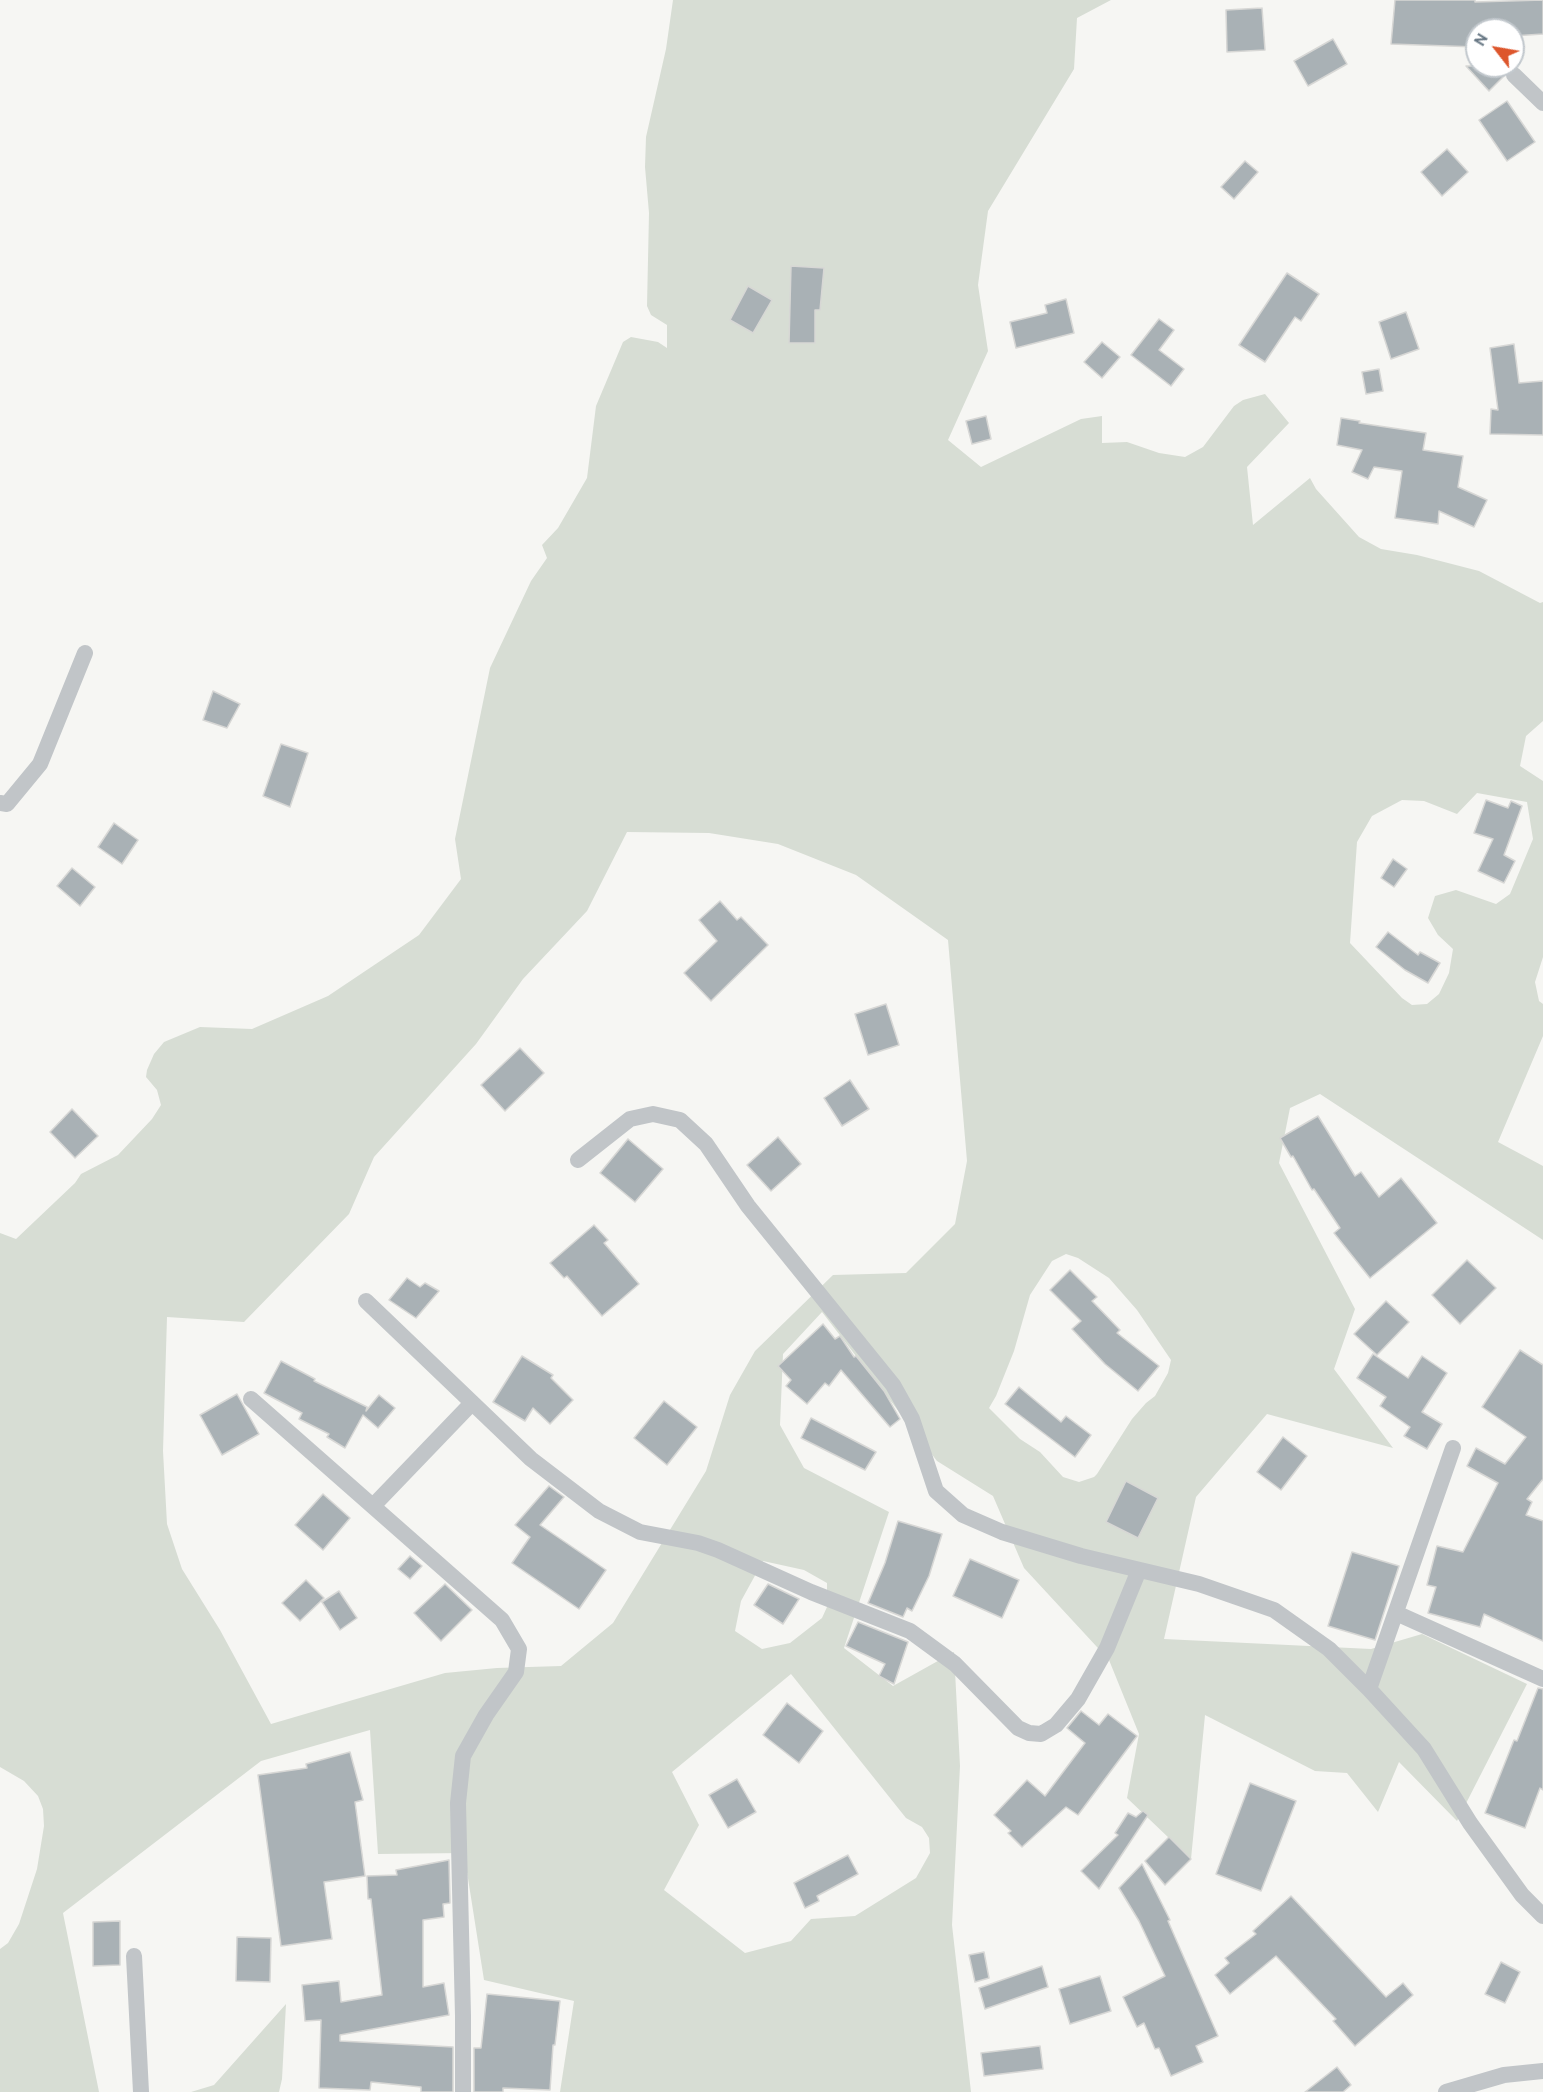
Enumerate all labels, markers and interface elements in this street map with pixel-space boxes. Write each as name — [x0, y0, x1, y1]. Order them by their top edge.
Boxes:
north arrow — [1465, 18, 1525, 78]
text: N — [1470, 30, 1492, 49]

